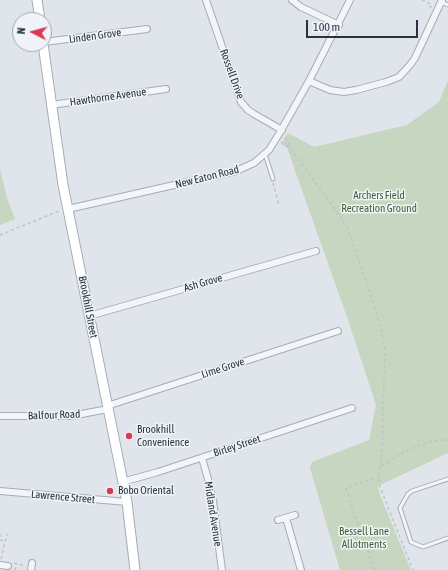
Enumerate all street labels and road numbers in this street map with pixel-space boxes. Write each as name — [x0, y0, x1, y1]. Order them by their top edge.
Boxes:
street label: Linden Grove — [68, 26, 122, 46]
street label: Rossell Drive — [217, 47, 247, 101]
street label: Hawthorne Avenue — [69, 85, 147, 109]
street label: New Eaton Road — [174, 163, 240, 191]
street label: Ash Grove — [182, 271, 224, 295]
street label: Brookhill Street — [76, 275, 100, 339]
street label: Lime Grove — [200, 355, 246, 381]
street label: Balfour Road — [28, 407, 80, 423]
street label: Birley Street — [212, 432, 262, 460]
street label: Midland Avenue — [201, 481, 225, 547]
street label: Lawrence Street — [30, 488, 96, 506]

